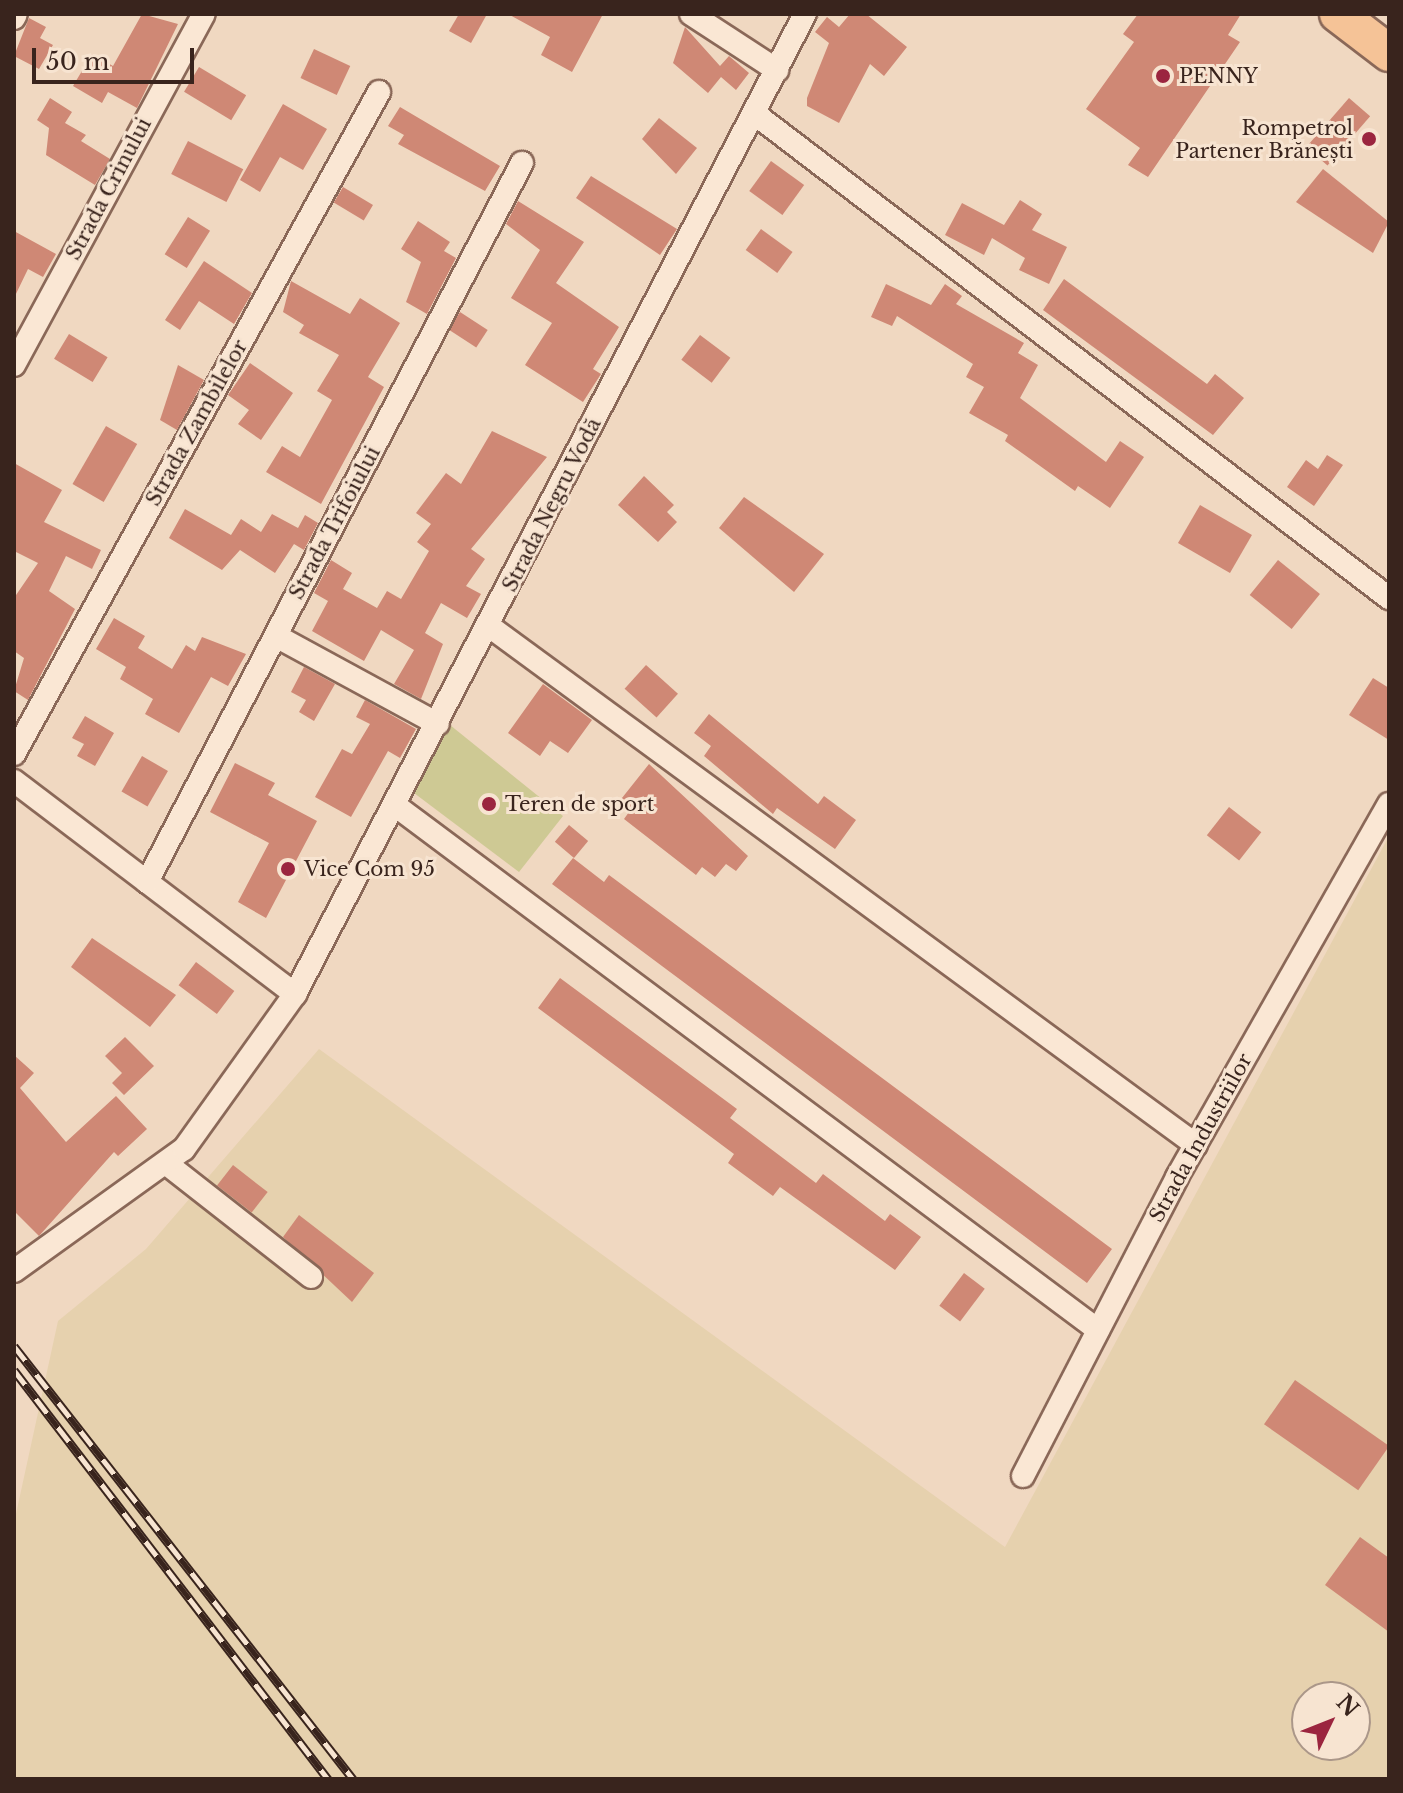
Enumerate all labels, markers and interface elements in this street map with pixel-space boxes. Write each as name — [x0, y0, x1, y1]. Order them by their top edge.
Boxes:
scale bar — [36, 32, 198, 82]
text: 50 m — [46, 47, 109, 76]
place label: PENNY — [1179, 64, 1258, 88]
marker: PENNY — [1154, 67, 1172, 85]
street label: Strada Crinului — [61, 114, 157, 264]
place label: Rompetrol Partener Brănești — [1175, 116, 1353, 163]
marker: Rompetrol Partener Brănești — [1360, 130, 1378, 148]
street label: Strada Zambilelor — [141, 336, 253, 510]
street label: Strada Negru Vodă — [498, 414, 606, 596]
street label: Strada Trifoiului — [284, 442, 386, 604]
place label: Teren de sport — [505, 792, 654, 816]
marker: Teren de sport — [480, 795, 498, 813]
place label: Vice Com 95 — [304, 857, 435, 881]
marker: Vice Com 95 — [279, 860, 297, 878]
street label: Strada Industriilor — [1145, 1049, 1257, 1227]
north arrow — [1291, 1681, 1371, 1761]
text: N — [1331, 1689, 1364, 1722]

